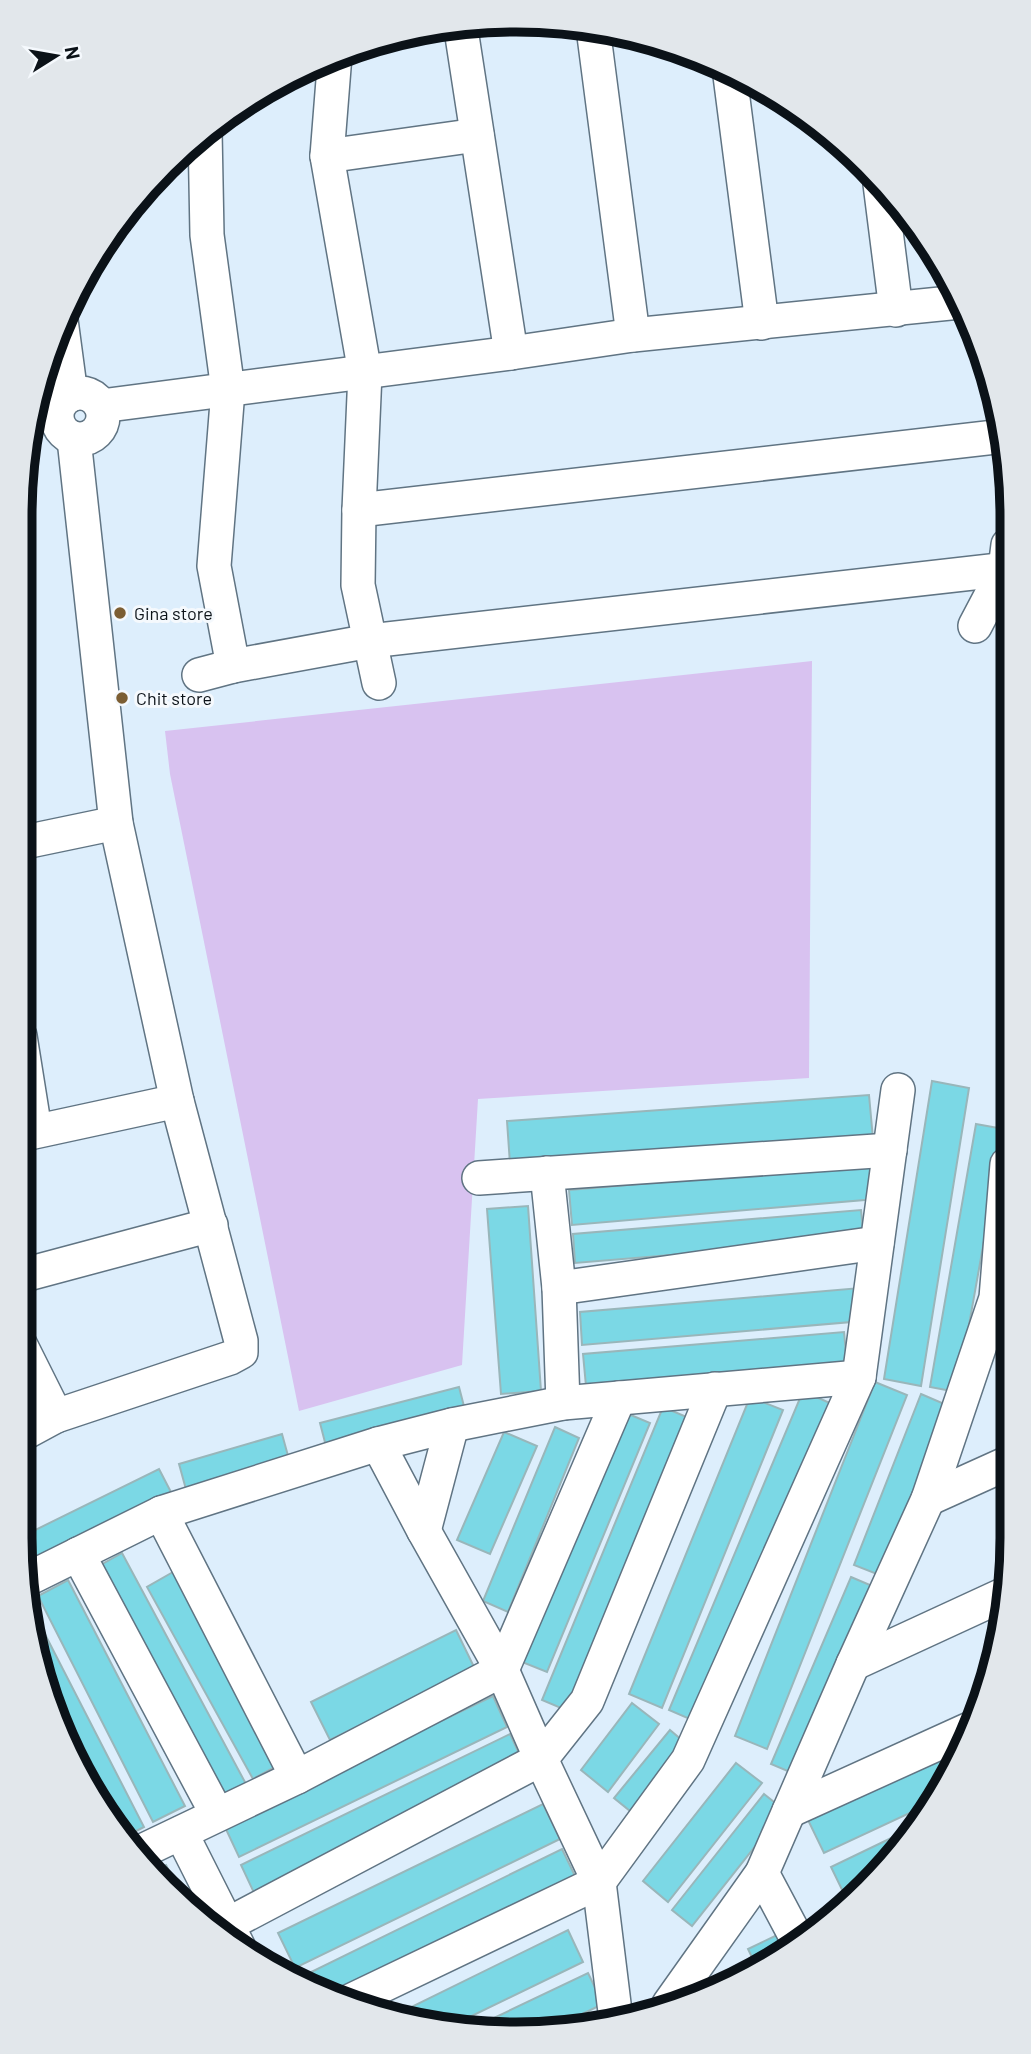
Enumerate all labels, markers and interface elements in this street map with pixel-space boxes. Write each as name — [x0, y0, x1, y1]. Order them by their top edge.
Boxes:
north arrow — [21, 21, 91, 91]
text: N — [61, 44, 86, 61]
place label: Gina store — [134, 602, 213, 624]
marker: Gina store — [112, 605, 128, 621]
place label: Chit store — [136, 687, 212, 709]
marker: Chit store — [114, 690, 130, 706]

